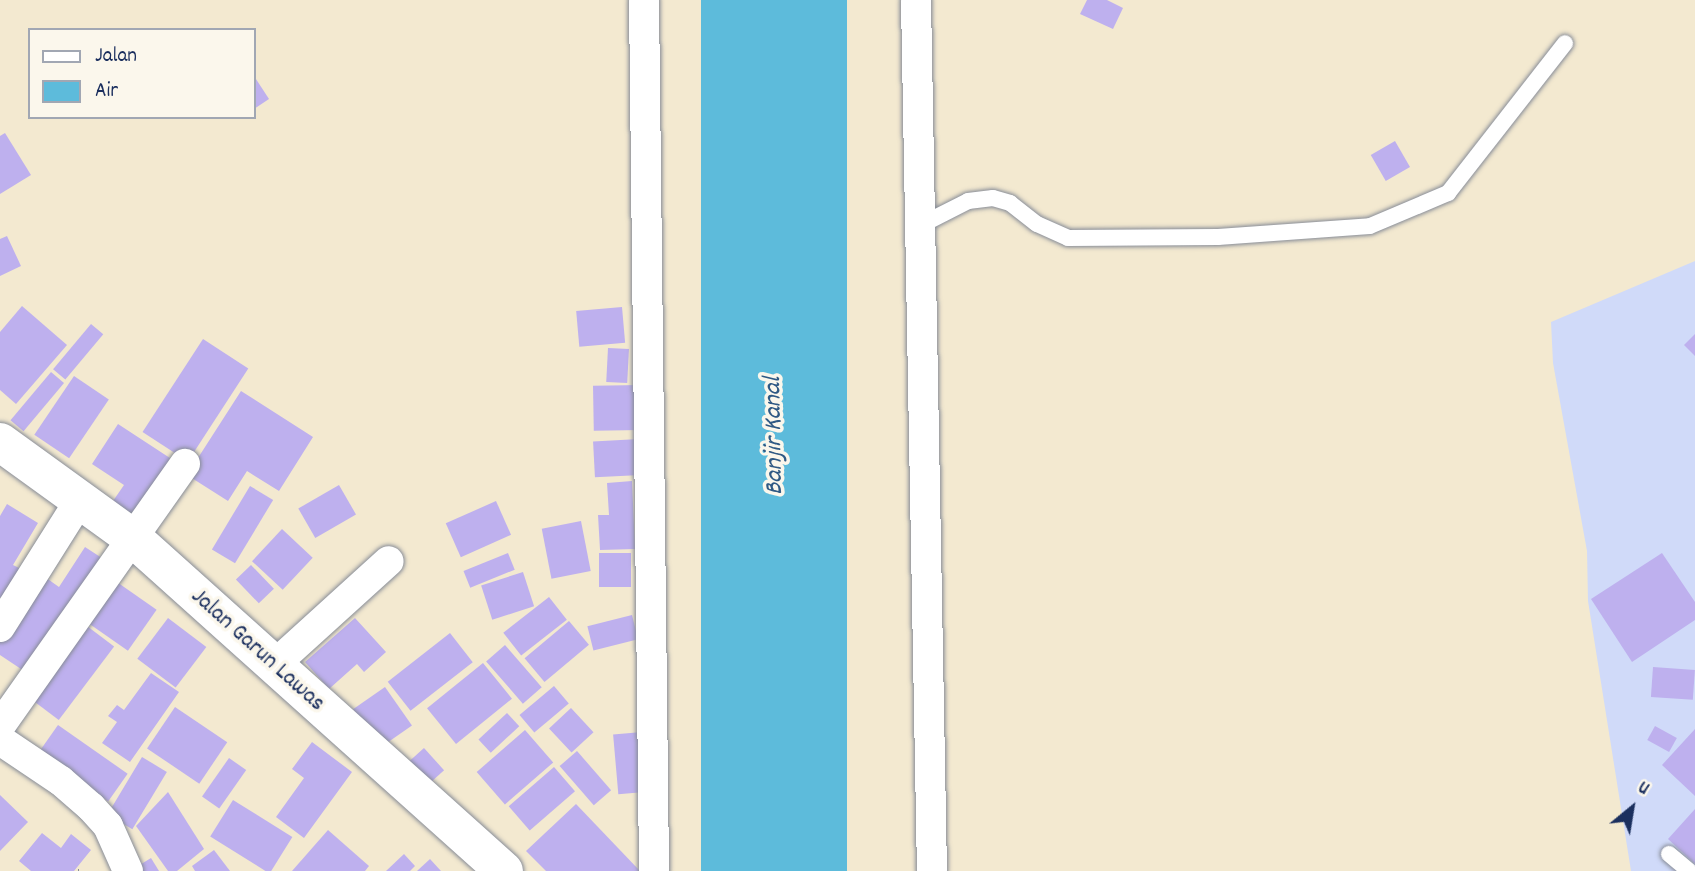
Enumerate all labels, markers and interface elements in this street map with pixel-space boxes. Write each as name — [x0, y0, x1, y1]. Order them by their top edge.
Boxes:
legend — [28, 28, 256, 119]
text: Jalan — [95, 42, 137, 72]
text: Air — [95, 77, 118, 107]
water label: Banjir Kanal — [758, 377, 792, 495]
street label: Jalan Garun Lawas — [184, 583, 330, 719]
north arrow — [1597, 773, 1667, 843]
text: U — [1632, 775, 1653, 803]

